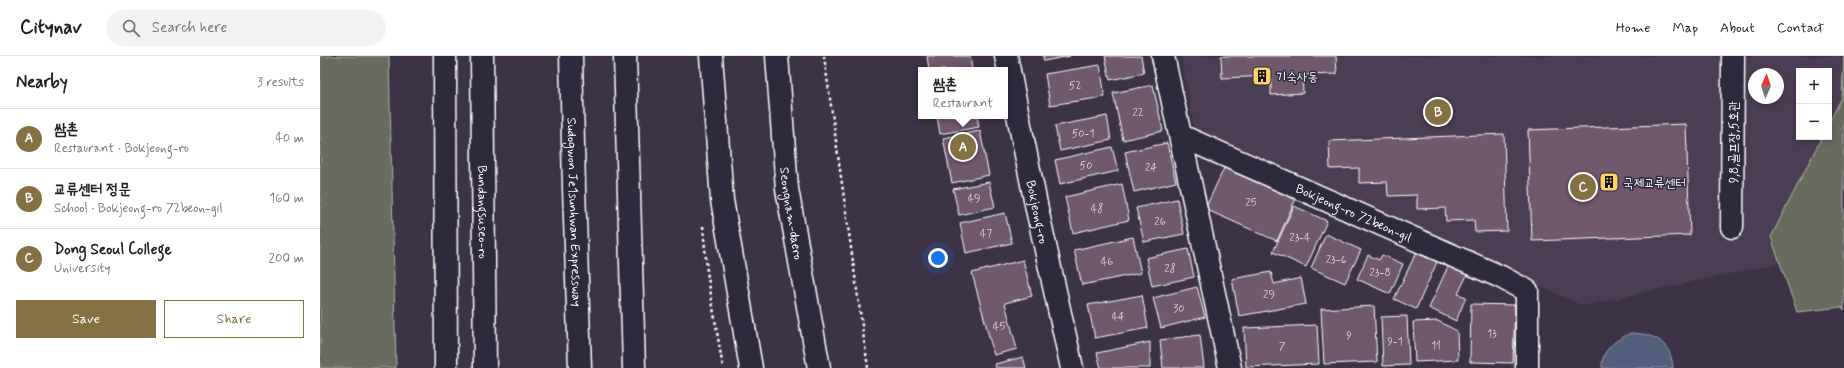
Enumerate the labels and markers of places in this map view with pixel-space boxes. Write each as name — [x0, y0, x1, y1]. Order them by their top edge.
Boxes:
building icon: 기숙사동 — [1251, 65, 1273, 87]
place label: 기숙사동 — [1276, 69, 1318, 86]
pin: B — [1425, 97, 1451, 127]
pin: A — [950, 132, 976, 162]
building icon: 국제교류센터 — [1598, 171, 1620, 193]
pin: C — [1570, 172, 1596, 202]
place label: 국제교류센터 — [1623, 175, 1686, 192]

